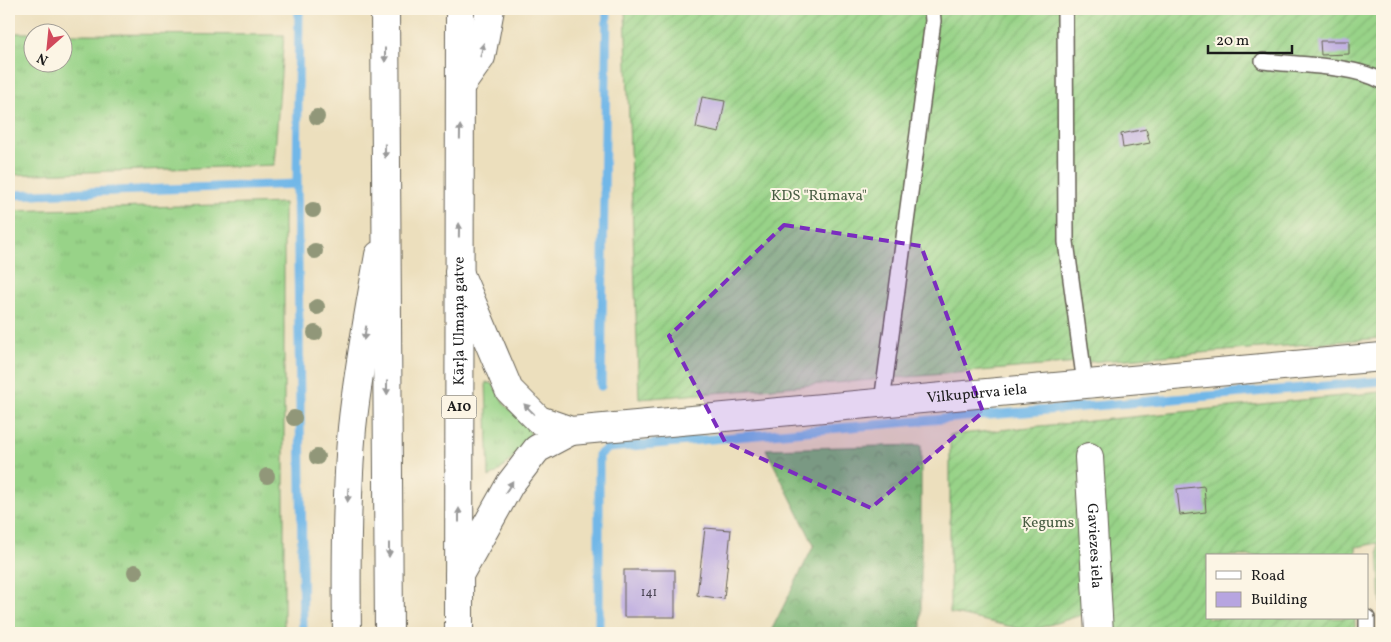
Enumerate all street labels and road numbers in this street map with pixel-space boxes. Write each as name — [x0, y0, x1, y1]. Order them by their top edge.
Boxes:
street label: Kārļa Ulmaņa gatve — [449, 257, 470, 385]
street label: Vilkupurva iela — [926, 379, 1028, 409]
road number: A10 — [442, 396, 476, 418]
street label: Gaviezes iela — [1081, 503, 1107, 589]

